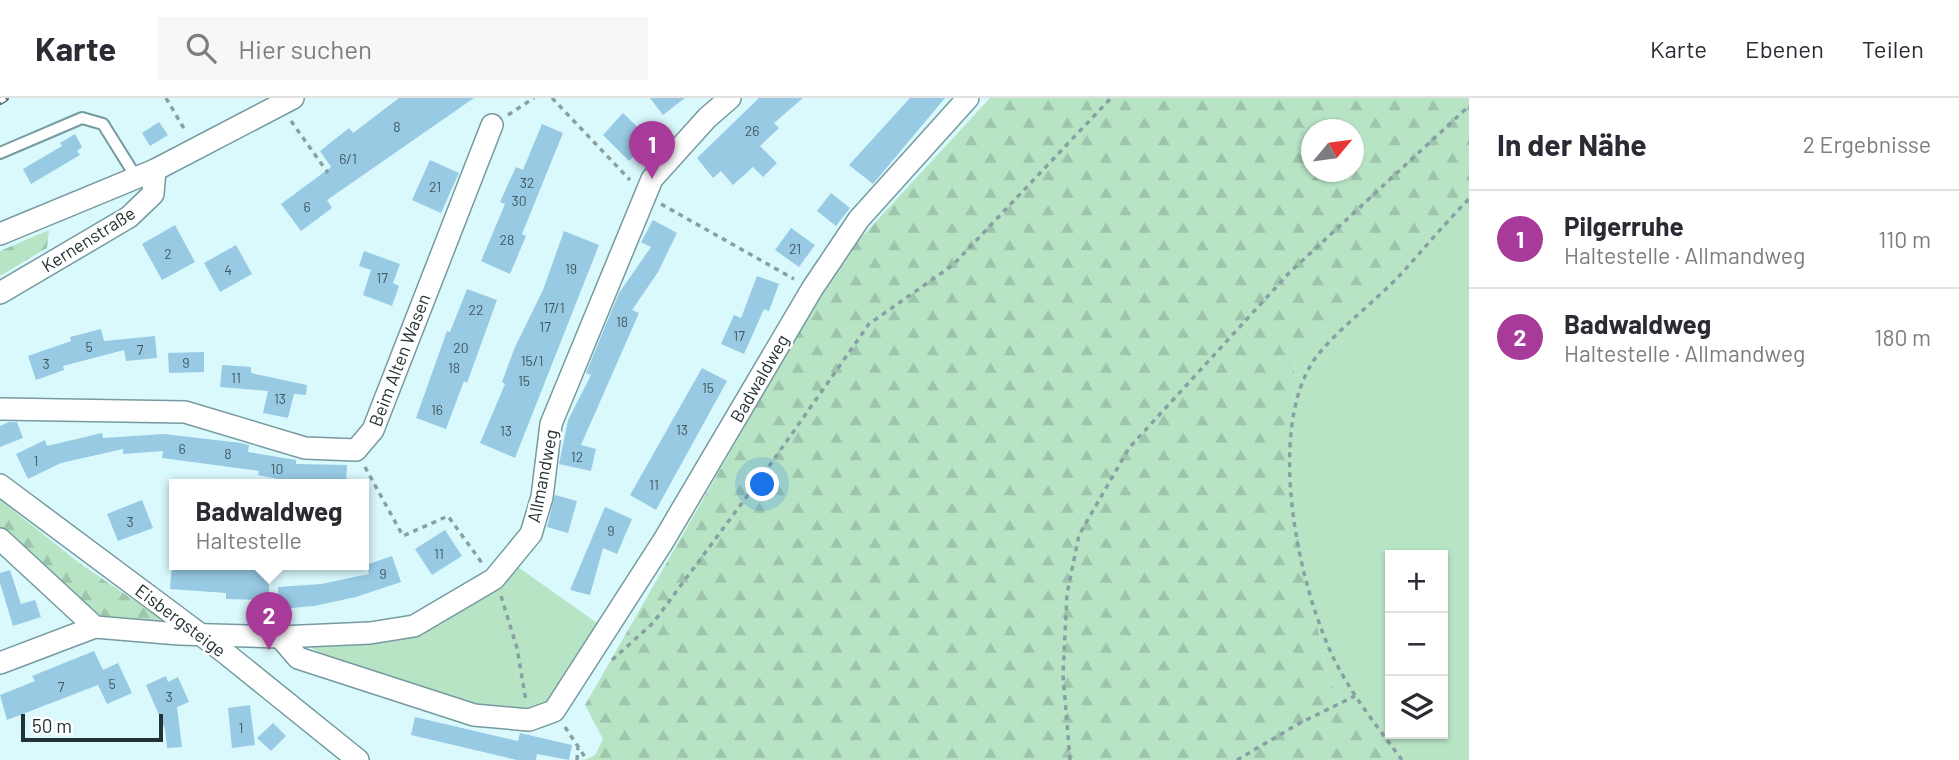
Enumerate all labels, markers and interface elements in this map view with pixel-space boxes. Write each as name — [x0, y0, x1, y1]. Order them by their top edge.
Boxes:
search box — [158, 17, 648, 80]
text: Karte — [35, 28, 116, 68]
icon: search — [182, 29, 220, 67]
text: Hier suchen — [238, 33, 372, 64]
text: Karte — [1650, 34, 1707, 63]
text: Ebenen — [1745, 34, 1824, 63]
text: Teilen — [1862, 34, 1924, 63]
house number: 8 — [393, 118, 401, 135]
north arrow — [1301, 119, 1364, 182]
pin: 1 — [629, 121, 675, 179]
house number: 26 — [745, 122, 759, 139]
text: In der Nähe — [1497, 126, 1647, 162]
text: 2 Ergebnisse — [1803, 130, 1931, 158]
house number: 6/1 — [339, 150, 357, 167]
house number: 32 — [520, 174, 534, 191]
house number: 21 — [429, 178, 441, 195]
house number: 30 — [511, 192, 527, 209]
house number: 6 — [303, 198, 311, 215]
street label: Kernenstraße — [37, 202, 139, 276]
text: Pilgerruhe — [1564, 210, 1684, 241]
text: 1 — [1516, 225, 1524, 253]
text: 110 m — [1878, 225, 1931, 253]
house number: 28 — [500, 231, 514, 248]
house number: 21 — [789, 240, 801, 257]
text: Haltestelle · Allmandweg — [1564, 241, 1805, 269]
house number: 2 — [164, 245, 172, 262]
house number: 19 — [565, 260, 577, 277]
house number: 4 — [224, 261, 232, 278]
house number: 17 — [376, 269, 388, 286]
street label: Beim Alten Wasen — [364, 291, 434, 429]
house number: 17/1 — [543, 299, 565, 316]
house number: 22 — [468, 301, 484, 318]
text: Badwaldweg — [1564, 308, 1711, 339]
house number: 18 — [616, 313, 628, 330]
house number: 17 — [539, 318, 551, 335]
text: 2 — [1514, 323, 1526, 351]
text: 180 m — [1874, 323, 1931, 351]
house number: 17 — [733, 327, 745, 344]
street label: Badwaldweg — [725, 330, 793, 426]
house number: 5 — [85, 338, 93, 355]
house number: 20 — [453, 339, 469, 356]
text: Haltestelle · Allmandweg — [1564, 339, 1805, 367]
house number: 7 — [137, 341, 144, 358]
house number: 15/1 — [521, 352, 543, 369]
house number: 9 — [182, 354, 190, 371]
house number: 3 — [42, 355, 50, 372]
house number: 18 — [448, 359, 460, 376]
house number: 11 — [231, 369, 241, 386]
house number: 15 — [518, 372, 530, 389]
house number: 15 — [702, 379, 714, 396]
house number: 13 — [274, 390, 286, 407]
house number: 16 — [431, 401, 443, 418]
house number: 13 — [676, 421, 688, 438]
house number: 13 — [500, 422, 512, 439]
street label: Allmandweg — [522, 427, 562, 525]
house number: 6 — [178, 440, 186, 457]
house number: 8 — [224, 445, 232, 462]
house number: 12 — [571, 448, 583, 465]
house number: 1 — [34, 452, 38, 469]
house number: 10 — [271, 460, 283, 477]
your location — [745, 467, 779, 501]
house number: 11 — [649, 476, 659, 493]
popup — [169, 479, 369, 570]
text: Badwaldweg — [195, 495, 343, 526]
house number: 3 — [126, 513, 134, 530]
house number: 9 — [607, 522, 615, 539]
text: Haltestelle — [195, 526, 302, 554]
house number: 11 — [434, 545, 444, 562]
map controls — [1385, 550, 1448, 739]
button: + — [1385, 550, 1448, 613]
house number: 9 — [379, 565, 387, 582]
street label: Eisbergsteige — [131, 579, 231, 661]
pin: 2 — [246, 592, 292, 650]
button: − — [1385, 613, 1448, 676]
house number: 5 — [108, 675, 116, 692]
button: layers — [1385, 676, 1448, 739]
house number: 7 — [58, 678, 65, 695]
house number: 3 — [165, 688, 173, 705]
scale bar — [21, 711, 163, 743]
text: 50 m — [32, 714, 72, 737]
house number: 1 — [239, 719, 243, 736]

